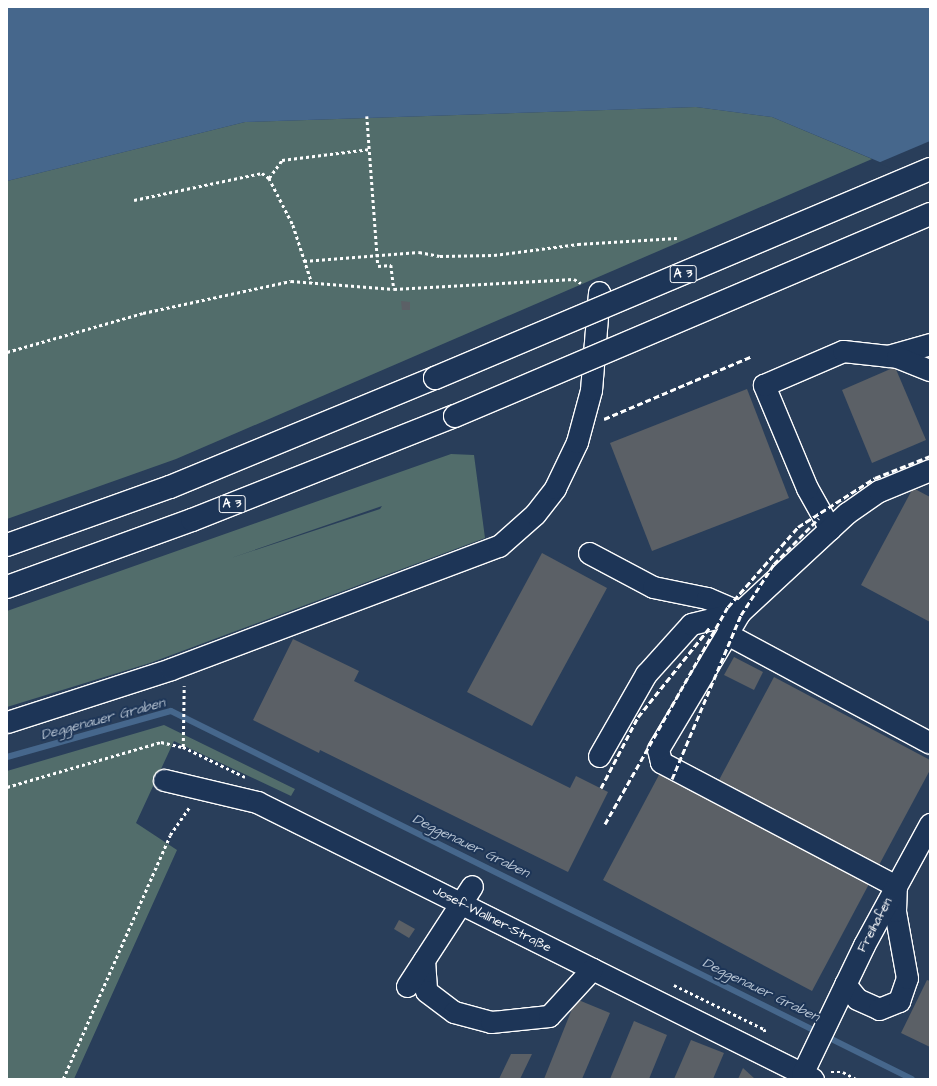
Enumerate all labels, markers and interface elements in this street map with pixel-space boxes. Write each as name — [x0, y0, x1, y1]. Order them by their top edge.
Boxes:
road number: A 3 — [669, 264, 697, 284]
road number: A 3 — [218, 494, 246, 514]
water label: Deggenauer Graben — [39, 694, 167, 744]
water label: Deggenauer Graben — [410, 810, 532, 882]
street label: Josef-Wallner-Straße — [430, 882, 554, 956]
street label: Freihafen — [854, 895, 896, 955]
water label: Deggenauer Graben — [700, 954, 822, 1026]

